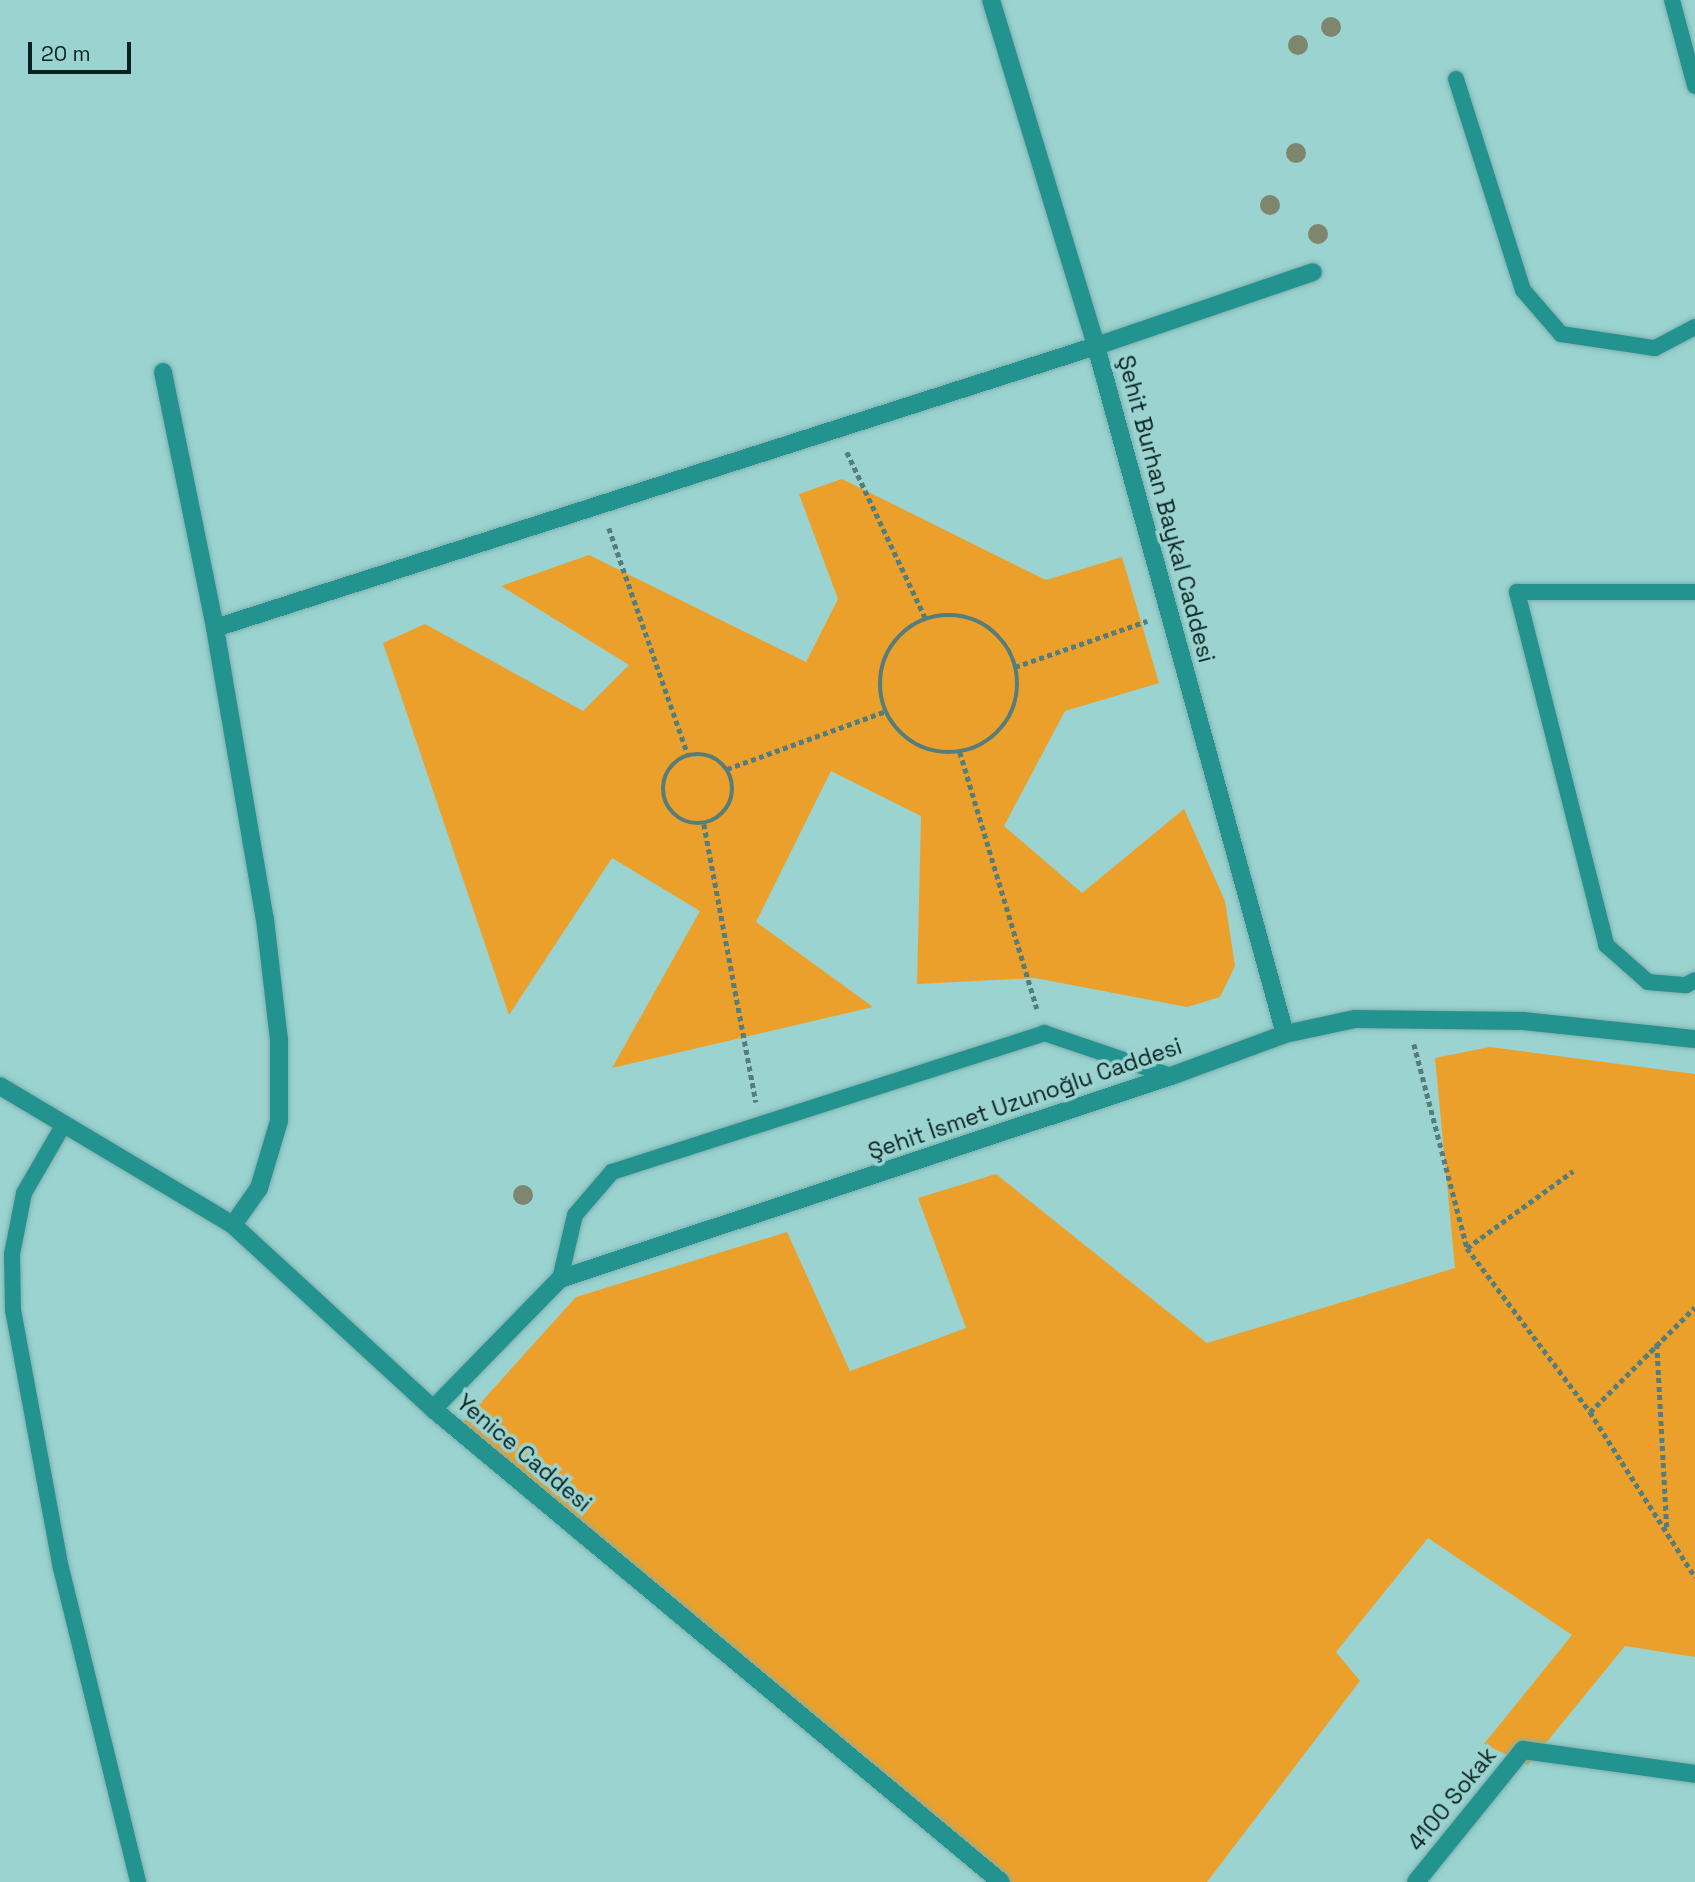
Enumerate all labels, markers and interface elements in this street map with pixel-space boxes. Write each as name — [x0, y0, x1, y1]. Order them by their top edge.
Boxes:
scale bar — [32, 28, 135, 72]
text: 20 m — [41, 40, 91, 67]
street label: Şehit Burhan Baykal Caddesi — [1112, 352, 1220, 666]
street label: Şehit İsmet Uzunoğlu Caddesi — [865, 1032, 1185, 1166]
street label: Yenice Caddesi — [451, 1389, 597, 1517]
street label: 4100 Sokak — [1402, 1742, 1502, 1856]

